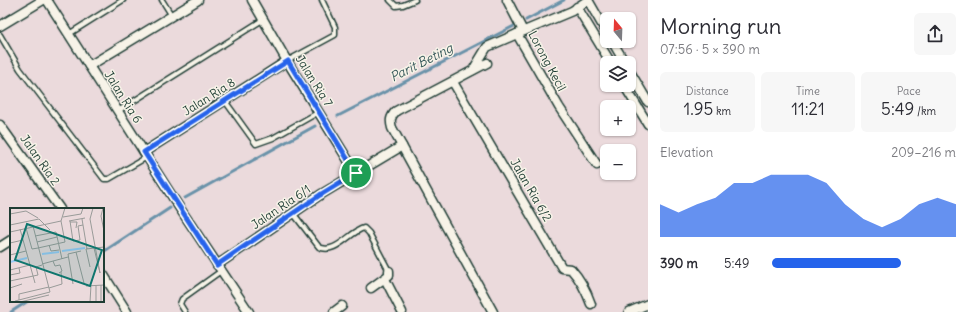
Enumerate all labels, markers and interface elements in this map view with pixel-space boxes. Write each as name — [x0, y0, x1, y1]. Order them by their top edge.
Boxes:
north arrow — [600, 12, 636, 48]
map controls — [600, 12, 636, 180]
text: Morning run — [660, 12, 782, 40]
button: share — [914, 13, 956, 55]
street label: Lorong Kecil — [525, 28, 570, 94]
water label: Parit Beting — [387, 39, 457, 86]
text: 07:56 · 5 × 390 m — [660, 41, 760, 58]
street label: Jalan Ria 7 — [293, 52, 336, 109]
button: layers — [600, 56, 636, 92]
street label: Jalan Ria 6 — [101, 68, 146, 126]
street label: Jalan Ria 8 — [180, 74, 238, 119]
text: Distance — [686, 84, 729, 98]
text: Time — [796, 84, 820, 98]
text: Pace — [897, 84, 921, 98]
text: 1.95 — [683, 98, 713, 120]
text: 11:21 — [791, 98, 825, 120]
text: 5:49 — [881, 98, 914, 120]
button: + — [600, 100, 636, 136]
text: km — [713, 104, 731, 118]
text: /km — [914, 104, 936, 118]
street label: Jalan Ria 2 — [17, 131, 64, 188]
button: − — [600, 144, 636, 180]
text: Elevation — [660, 144, 713, 161]
text: 209–216 m — [891, 144, 956, 161]
pin — [339, 156, 373, 190]
street label: Jalan Ria 6/2 — [507, 156, 556, 224]
icon: arrive — [345, 162, 367, 184]
street label: Jalan Ria 6/1 — [248, 181, 313, 232]
inset map — [10, 208, 104, 302]
text: 390 m — [660, 255, 698, 272]
text: 5:49 — [724, 255, 749, 272]

